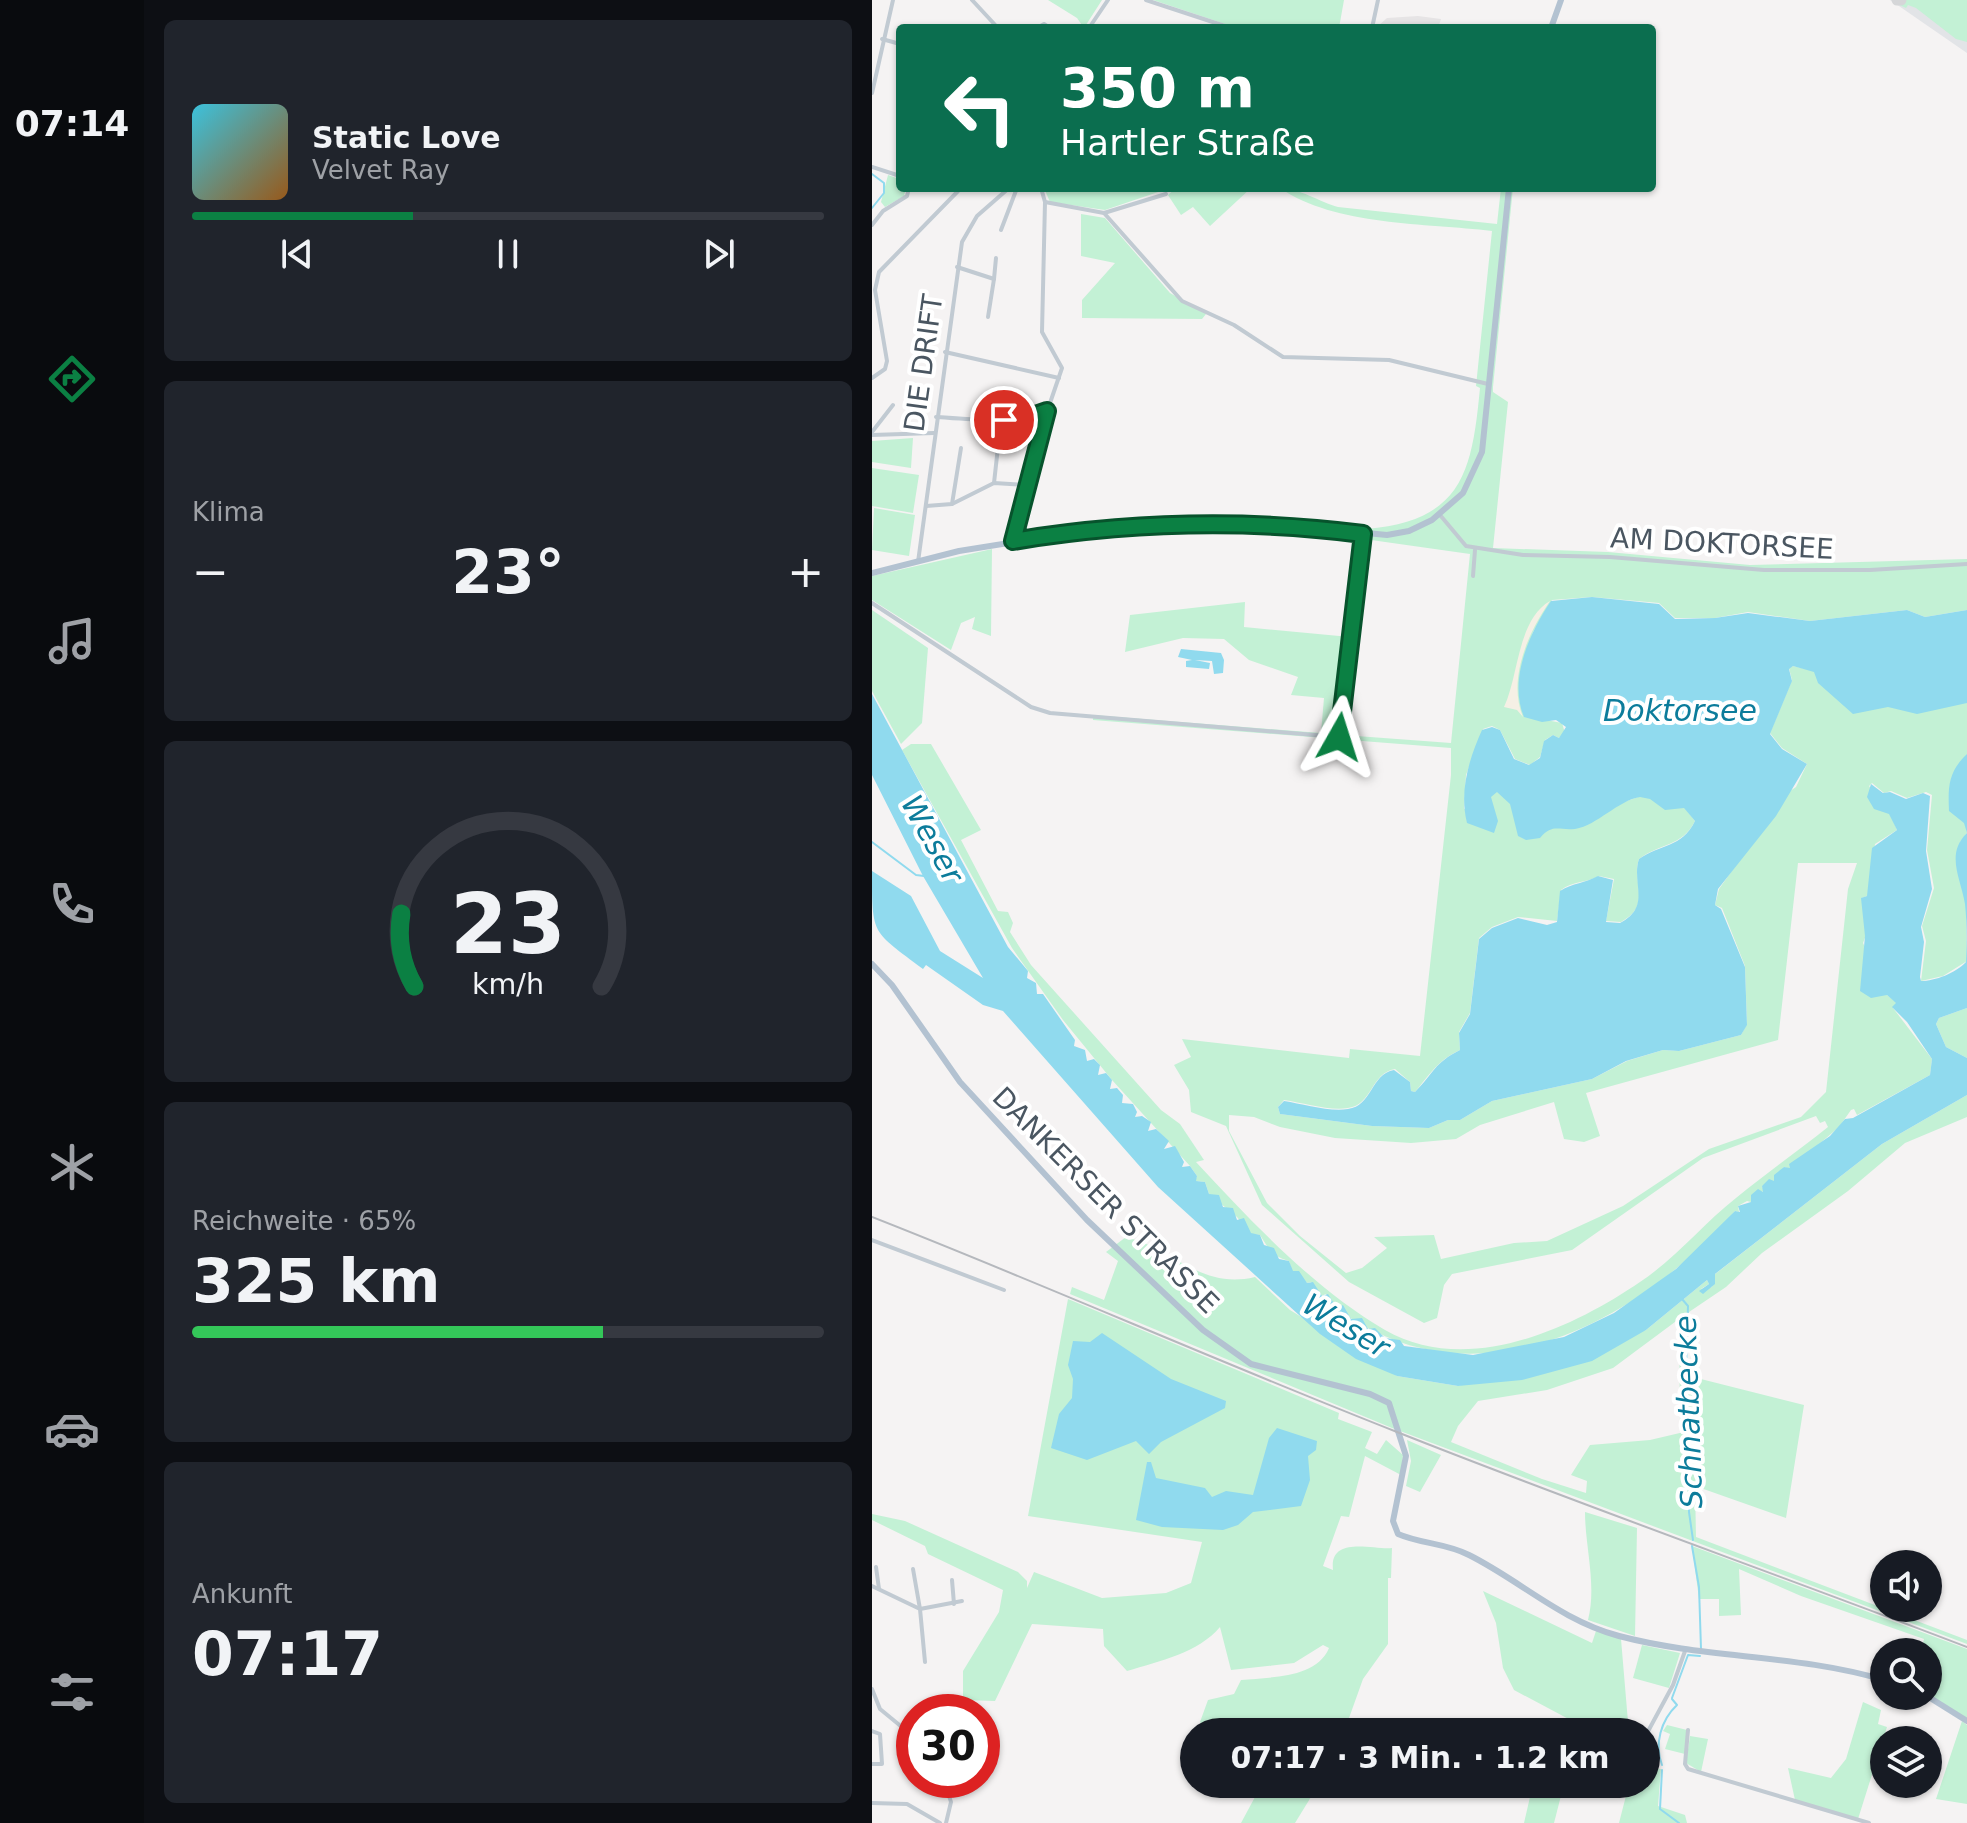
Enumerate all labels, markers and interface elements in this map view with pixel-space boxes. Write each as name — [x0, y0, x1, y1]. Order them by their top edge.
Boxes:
text: 350 m — [1060, 55, 1255, 120]
icon: left — [928, 56, 1032, 160]
text: 07:14 — [15, 103, 129, 144]
text: Static Love — [312, 120, 501, 155]
text: Hartler Straße — [1060, 122, 1315, 163]
text: Velvet Ray — [312, 155, 450, 185]
icon: previous — [275, 232, 319, 276]
icon: pause — [486, 232, 530, 276]
icon: next — [697, 232, 741, 276]
street label: DIE DRIFT — [898, 291, 950, 434]
icon: directions — [44, 351, 100, 407]
pin — [970, 386, 1038, 454]
icon: arrive — [982, 398, 1026, 442]
text: Klima — [192, 497, 265, 527]
street label: AM DOKTORSEE — [1609, 521, 1835, 566]
text: 23° — [451, 537, 565, 607]
text: − — [192, 546, 229, 597]
text: + — [787, 546, 824, 597]
icon: music — [44, 613, 100, 669]
water label: Doktorsee — [1603, 693, 1757, 728]
position arrow — [1297, 695, 1381, 779]
water label: Weser — [894, 789, 971, 890]
icon: phone — [44, 876, 100, 932]
text: 23 — [450, 876, 566, 973]
text: km/h — [472, 968, 544, 1002]
street label: DANKERSER STRASSE — [986, 1080, 1226, 1320]
icon: climate — [44, 1139, 100, 1195]
text: Reichweite · 65% — [192, 1206, 416, 1236]
text: 325 km — [192, 1246, 441, 1316]
water label: Weser — [1297, 1286, 1397, 1366]
water label: Schnatbecke — [1668, 1315, 1709, 1509]
icon: car — [44, 1401, 100, 1457]
map controls — [1870, 1550, 1942, 1798]
button: sound — [1870, 1550, 1942, 1622]
text: Ankunft — [192, 1579, 292, 1609]
text: 07:17 — [192, 1619, 383, 1689]
button: search — [1870, 1638, 1942, 1710]
icon: filters — [44, 1664, 100, 1720]
speed limit sign: 30 — [896, 1694, 1000, 1798]
button: layers — [1870, 1726, 1942, 1798]
text: 07:17 · 3 Min. · 1.2 km — [1230, 1740, 1610, 1775]

